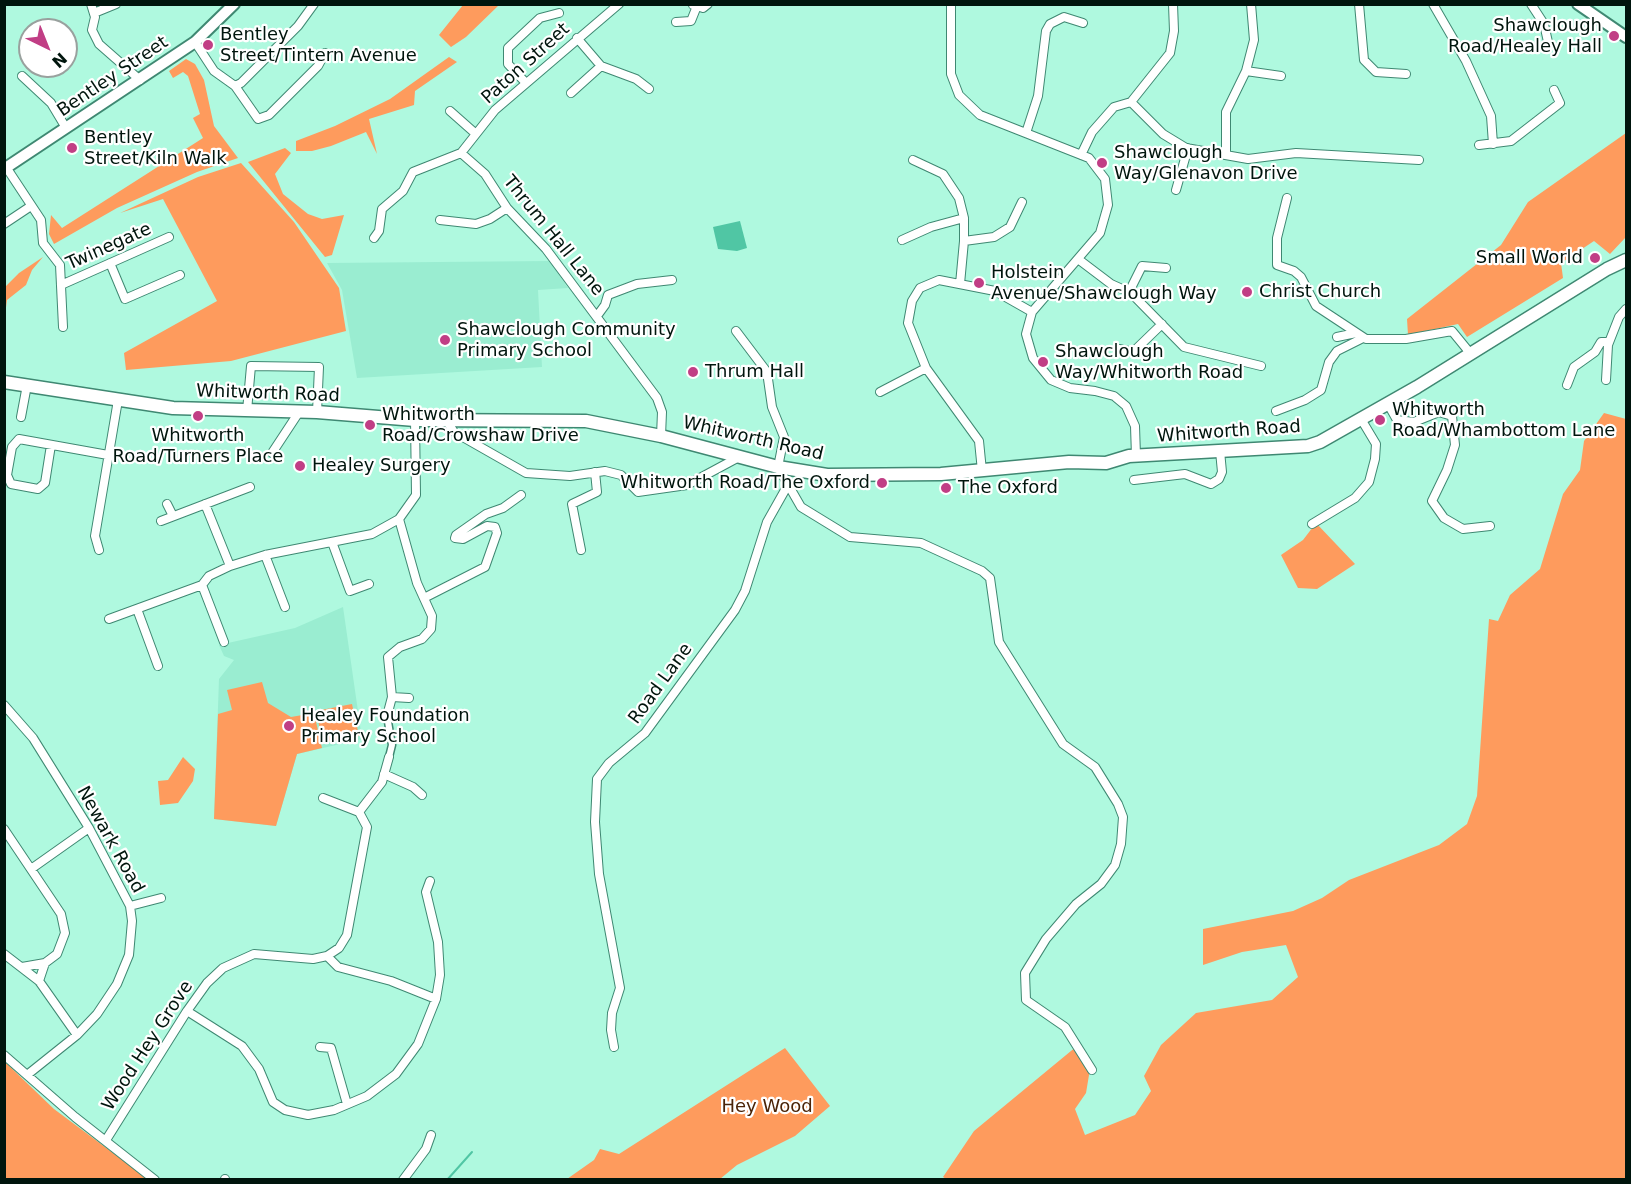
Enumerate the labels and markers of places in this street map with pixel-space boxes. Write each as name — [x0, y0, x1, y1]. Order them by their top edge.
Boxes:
place label: Shawclough Road/Healey Hall — [1448, 15, 1602, 57]
place label: Bentley Street/Tintern Avenue — [220, 24, 417, 66]
marker: Shawclough Road/Healey Hall — [1607, 29, 1621, 43]
marker: Bentley Street/Tintern Avenue — [201, 38, 215, 52]
place label: Bentley Street/Kiln Walk — [84, 127, 227, 170]
marker: Bentley Street/Kiln Walk — [65, 141, 79, 155]
place label: Shawclough Way/Glenavon Drive — [1114, 142, 1298, 184]
marker: Shawclough Way/Glenavon Drive — [1095, 156, 1109, 170]
place label: Small World — [1476, 247, 1583, 269]
marker: Small World — [1588, 251, 1602, 265]
place label: Holstein Avenue/Shawclough Way — [991, 262, 1217, 304]
marker: Holstein Avenue/Shawclough Way — [972, 276, 986, 290]
place label: Christ Church — [1259, 281, 1381, 303]
marker: Christ Church — [1240, 285, 1254, 299]
place label: Shawclough Community Primary School — [457, 319, 676, 362]
marker: Shawclough Community Primary School — [438, 333, 452, 347]
place label: Shawclough Way/Whitworth Road — [1055, 341, 1243, 384]
marker: Shawclough Way/Whitworth Road — [1036, 355, 1050, 369]
place label: Thrum Hall — [705, 361, 804, 383]
marker: Thrum Hall — [686, 365, 700, 379]
place label: Whitworth Road/Whambottom Lane — [1392, 399, 1615, 442]
place label: Whitworth Road/Crowshaw Drive — [382, 404, 579, 446]
marker: Whitworth Road/Turners Place — [191, 409, 205, 423]
marker: Whitworth Road/Whambottom Lane — [1373, 413, 1387, 427]
marker: Whitworth Road/Crowshaw Drive — [363, 418, 377, 432]
place label: Whitworth Road/Turners Place — [113, 425, 283, 468]
place label: Healey Surgery — [312, 455, 451, 477]
marker: Healey Surgery — [293, 459, 307, 473]
place label: Whitworth Road/The Oxford — [620, 472, 870, 494]
marker: Whitworth Road/The Oxford — [875, 476, 889, 490]
place label: The Oxford — [958, 477, 1058, 499]
marker: The Oxford — [939, 481, 953, 495]
place label: Healey Foundation Primary School — [301, 705, 470, 748]
marker: Healey Foundation Primary School — [282, 719, 296, 733]

